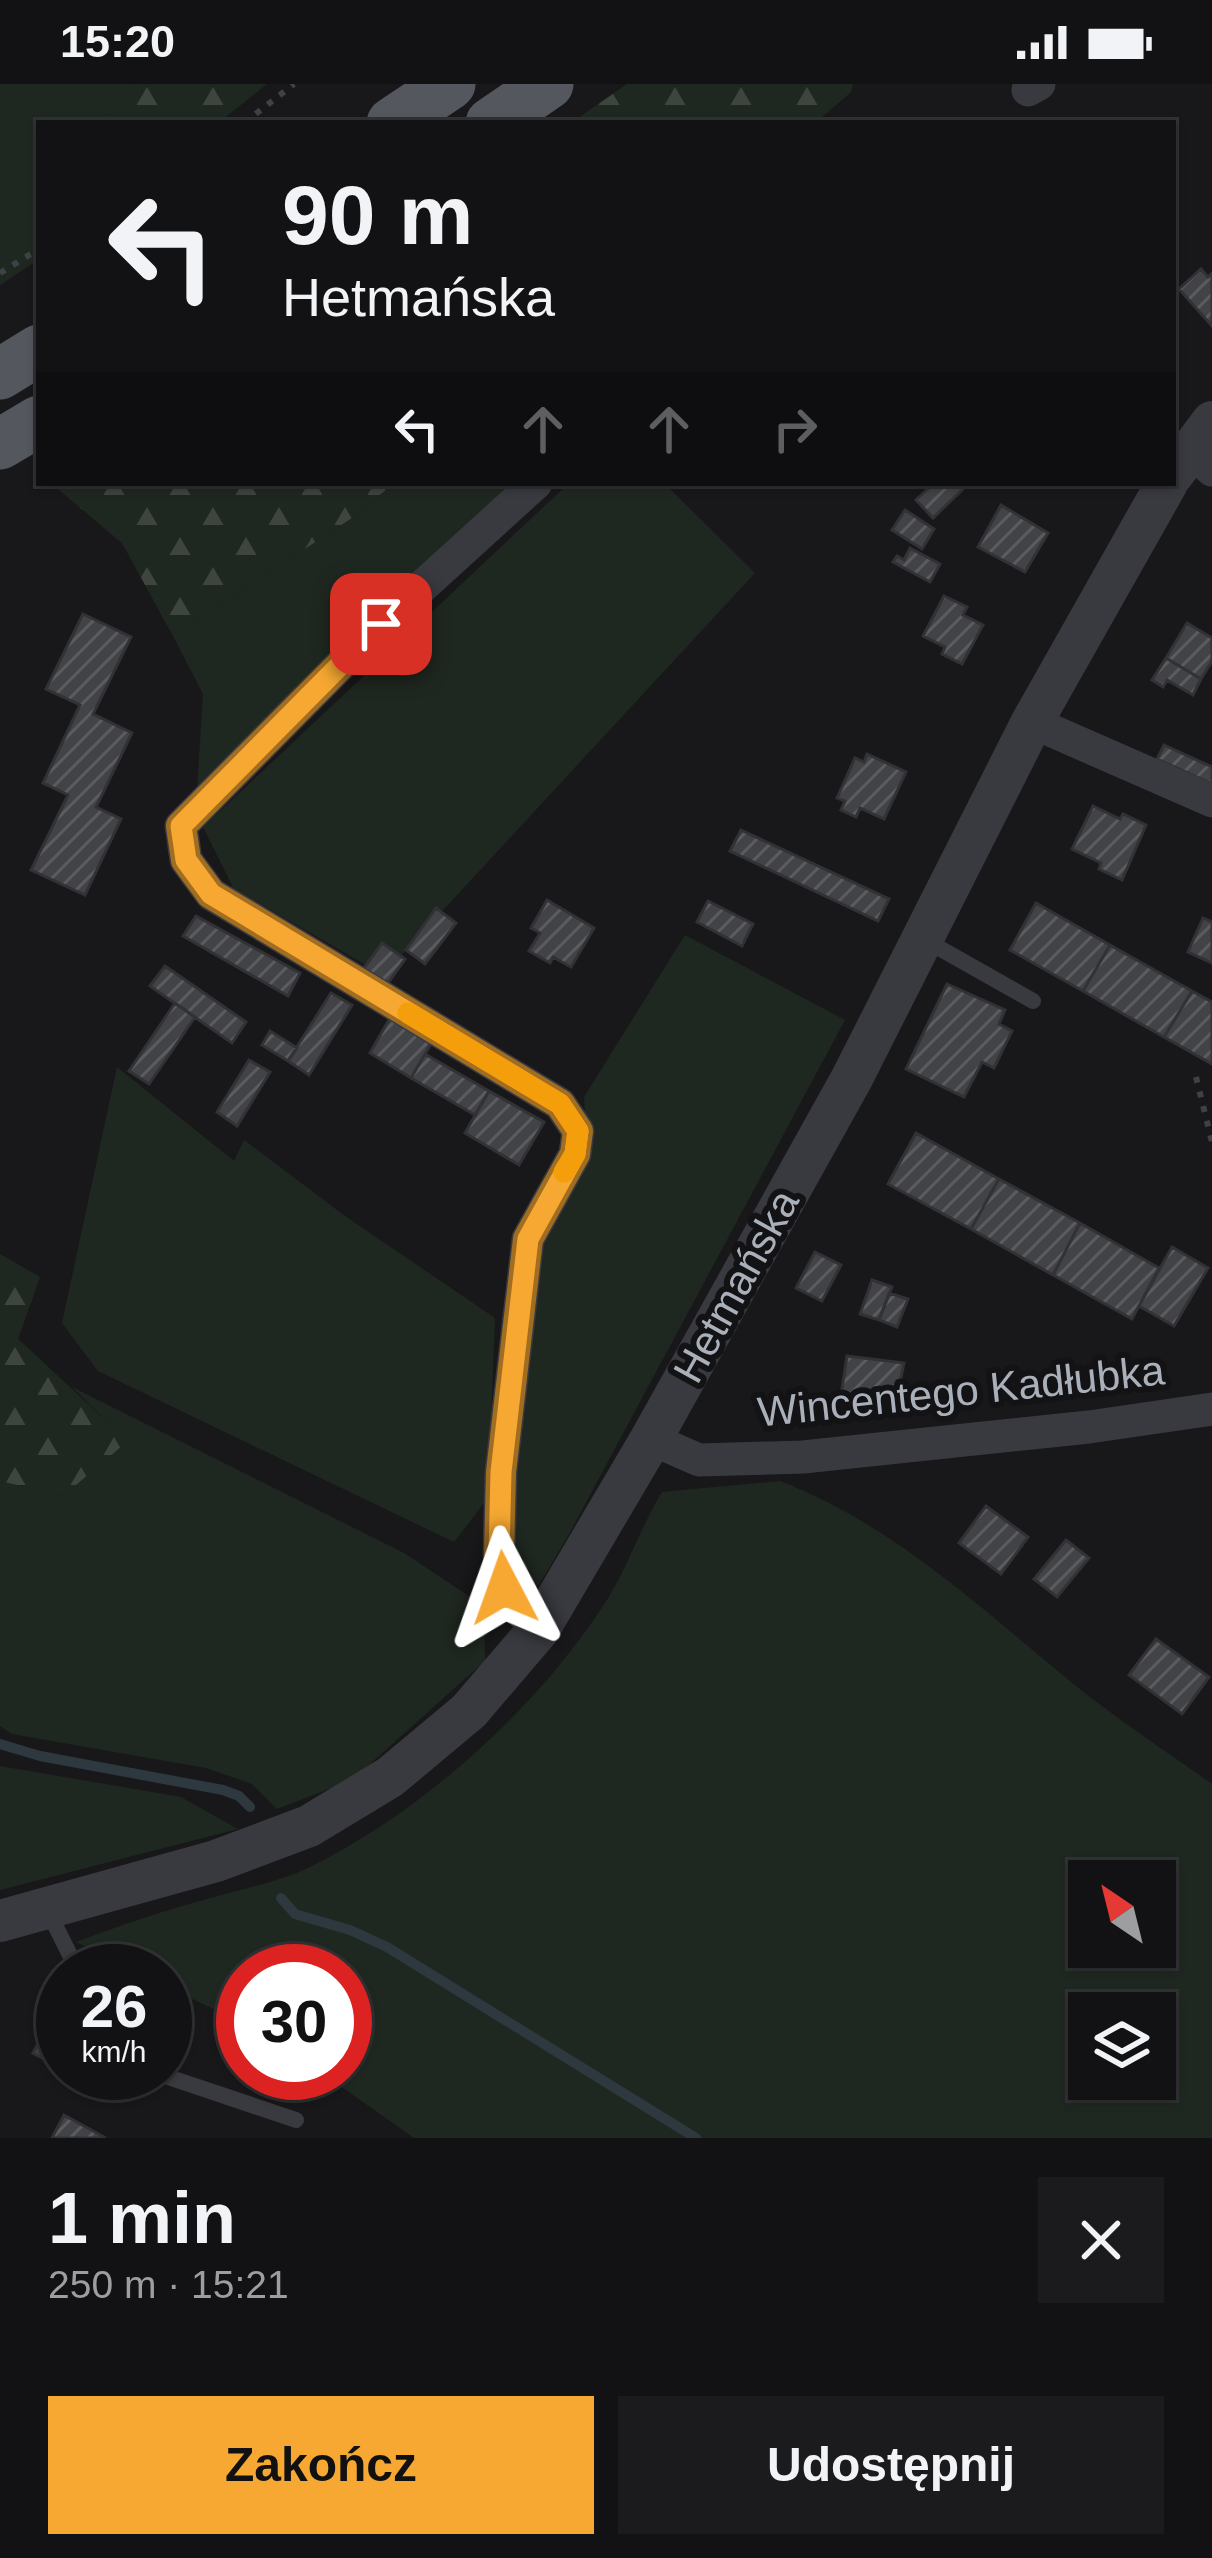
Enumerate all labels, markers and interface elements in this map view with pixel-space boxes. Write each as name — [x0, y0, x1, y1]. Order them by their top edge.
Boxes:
text: 15:20 — [60, 16, 175, 67]
icon: left — [84, 168, 240, 324]
text: 90 m — [282, 168, 473, 262]
text: Hetmańska — [282, 267, 555, 327]
icon: left — [384, 396, 450, 462]
icon: ahead — [510, 396, 576, 462]
icon: ahead — [636, 396, 702, 462]
icon: right — [762, 396, 828, 462]
pin — [330, 573, 432, 675]
icon: arrive — [348, 591, 414, 657]
street label: Hetmańska — [664, 1181, 808, 1390]
street label: Wincentego Kadłubka — [755, 1346, 1167, 1436]
position arrow — [441, 1525, 567, 1651]
north arrow — [1068, 1860, 1176, 1968]
map controls — [1068, 1860, 1176, 2100]
speed limit sign: 30 — [216, 1944, 372, 2100]
text: 26 — [81, 1973, 147, 2040]
button: layers — [1068, 1992, 1176, 2100]
text: km/h — [81, 2035, 147, 2068]
button: close — [1038, 2177, 1164, 2303]
text: 1 min — [48, 2178, 236, 2258]
text: 250 m · 15:21 — [48, 2263, 289, 2306]
button: Zakończ — [48, 2396, 594, 2534]
button: Udostępnij — [618, 2396, 1164, 2534]

